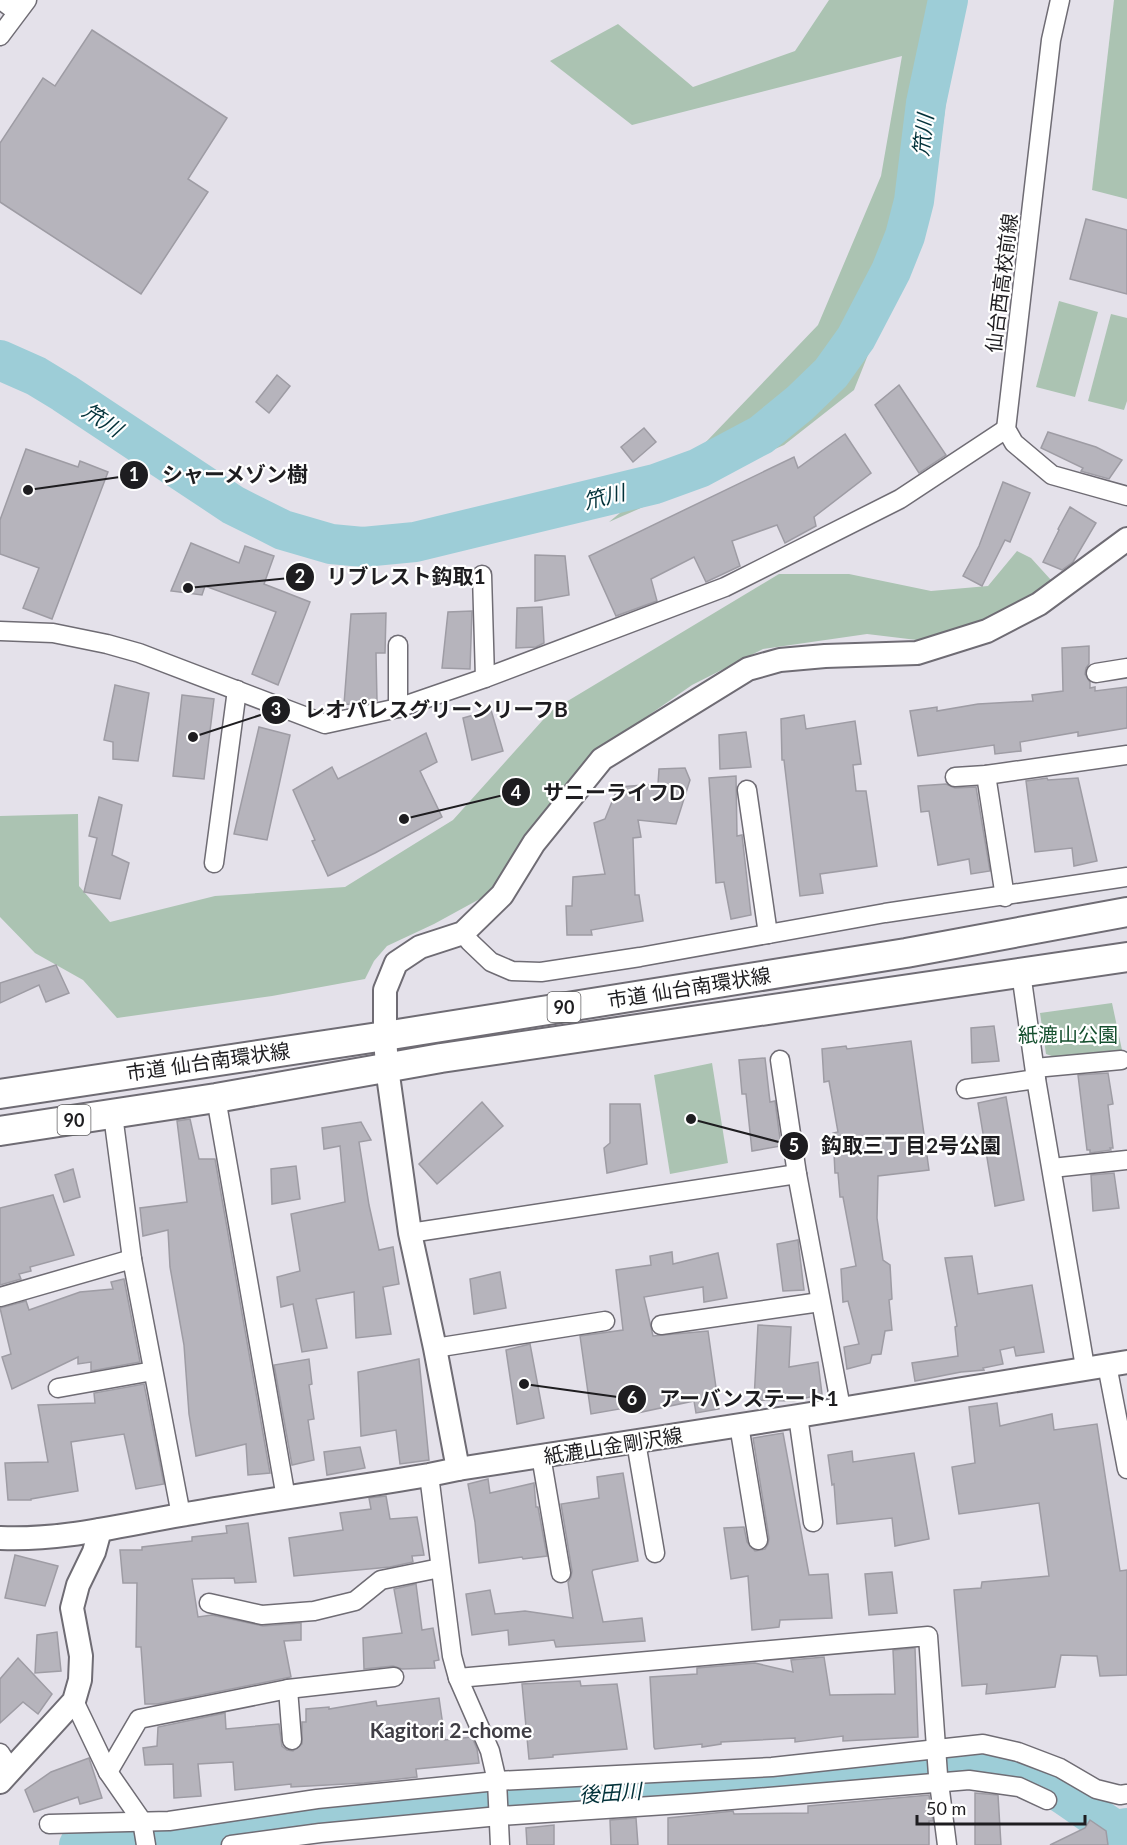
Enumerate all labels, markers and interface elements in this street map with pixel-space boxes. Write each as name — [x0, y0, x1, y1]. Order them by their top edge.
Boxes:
water label: 笊川 — [907, 111, 937, 157]
street label: 仙台西高校前線 — [981, 212, 1021, 354]
water label: 笊川 — [79, 397, 129, 442]
callout: シャーメゾン樹 — [119, 456, 320, 495]
text: シャーメゾン樹 — [162, 461, 308, 486]
text: 1 — [129, 463, 139, 485]
water label: 笊川 — [581, 478, 629, 513]
callout: リブレスト鈎取1 — [285, 557, 498, 596]
text: リブレスト鈎取1 — [326, 563, 486, 588]
text: 2 — [295, 565, 305, 587]
callout: レオパレスグリーンリーフB — [261, 690, 581, 729]
text: レオパレスグリーンリーフB — [304, 696, 568, 721]
text: 3 — [271, 698, 281, 720]
callout: サニーライフD — [501, 773, 697, 812]
text: サニーライフD — [543, 779, 685, 804]
text: 4 — [511, 781, 521, 803]
street label: 市道 仙台南環状線 — [606, 962, 772, 1012]
road number: 90 — [548, 992, 580, 1022]
park label: 紙漉山公園 — [1018, 1022, 1118, 1046]
street label: 市道 仙台南環状線 — [125, 1038, 291, 1084]
road number: 90 — [58, 1105, 90, 1135]
callout: 鈎取三丁目2号公園 — [779, 1126, 1013, 1165]
text: 鈎取三丁目2号公園 — [821, 1132, 1001, 1157]
text: 5 — [789, 1134, 799, 1156]
callout: アーバンステート1 — [617, 1379, 850, 1418]
text: アーバンステート1 — [659, 1385, 839, 1410]
text: 6 — [627, 1387, 637, 1409]
street label: 紙漉山金剛沢線 — [542, 1422, 684, 1468]
district label: Kagitori 2-chome — [370, 1717, 532, 1742]
water label: 後田川 — [578, 1777, 644, 1807]
scale bar — [917, 1788, 1085, 1826]
text: 50 m — [926, 1797, 966, 1819]

